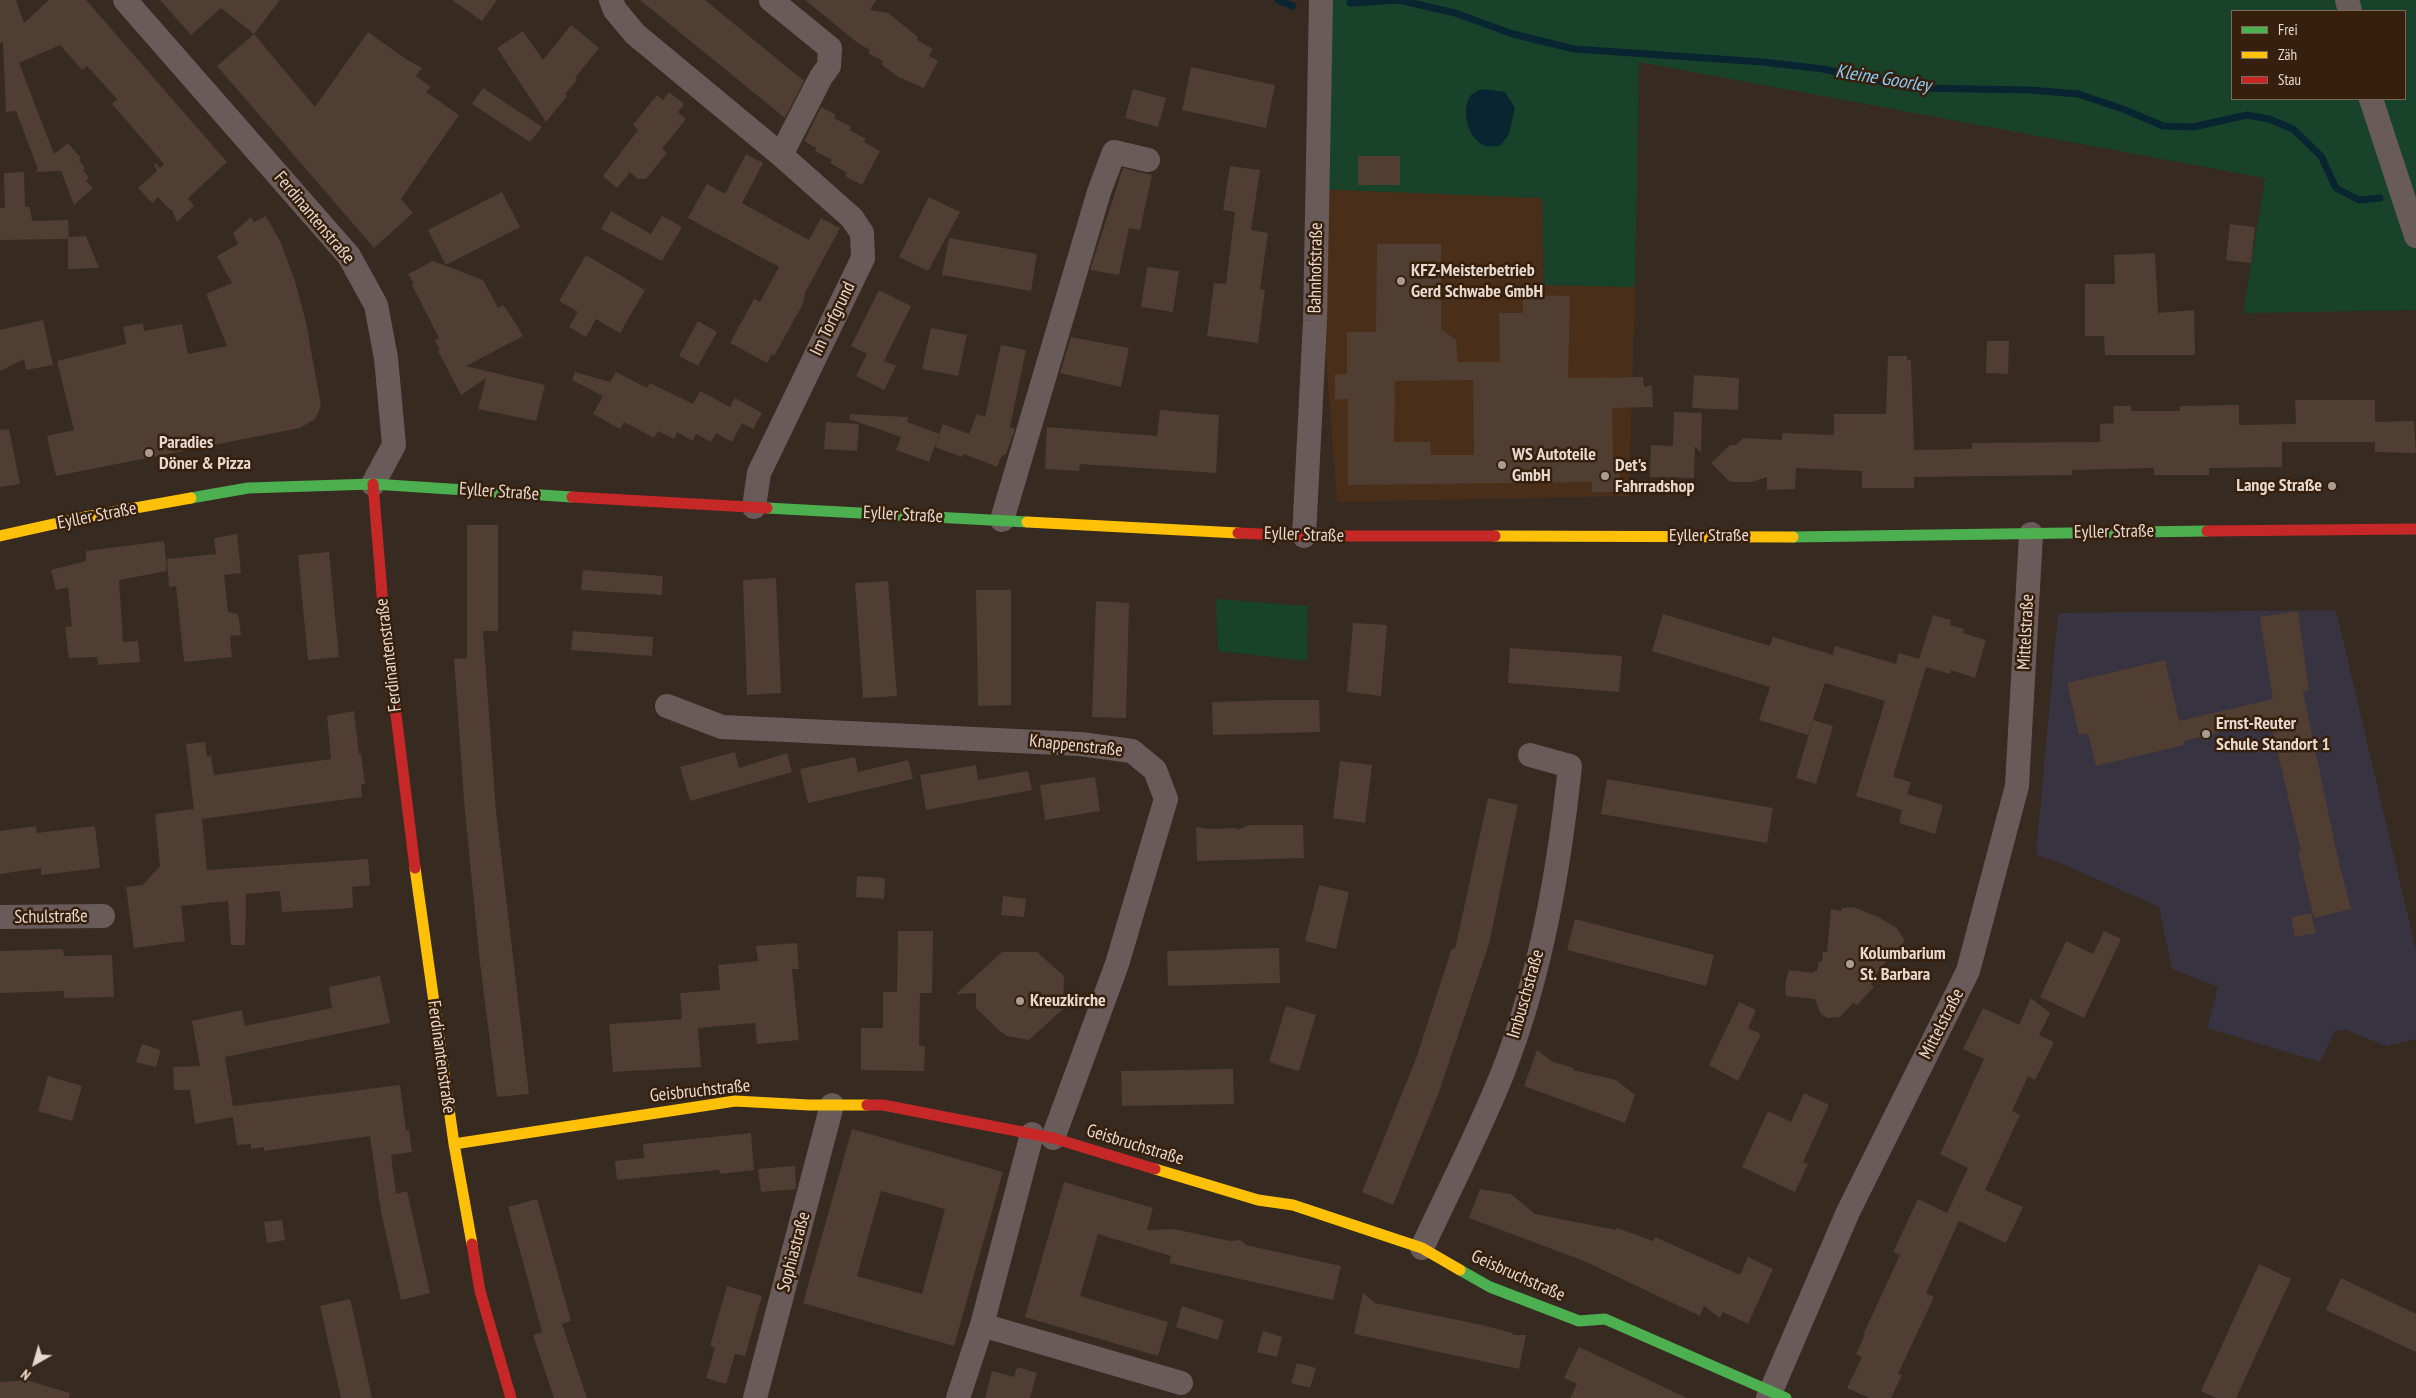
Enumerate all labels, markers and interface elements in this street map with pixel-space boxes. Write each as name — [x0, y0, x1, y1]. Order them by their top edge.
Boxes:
legend — [2231, 10, 2406, 100]
text: Frei — [2278, 20, 2298, 39]
text: Zäh — [2278, 45, 2297, 64]
water label: Kleine Goorley — [1834, 60, 1932, 98]
text: Stau — [2278, 70, 2301, 89]
street label: Ferdinantenstraße — [269, 167, 359, 269]
street label: Bahnhofstraße — [1304, 222, 1328, 314]
place label: KFZ-Meisterbetrieb Gerd Schwabe GmbH — [1411, 260, 1543, 302]
marker: KFZ-Meisterbetrieb Gerd Schwabe GmbH — [1395, 275, 1407, 287]
street label: Im Torfgrund — [806, 279, 860, 359]
place label: Paradies Döner & Pizza — [159, 432, 251, 474]
place label: WS Autoteile GmbH — [1512, 444, 1596, 486]
marker: Paradies Döner & Pizza — [143, 447, 155, 459]
place label: Det's Fahrradshop — [1615, 455, 1694, 498]
marker: WS Autoteile GmbH — [1496, 459, 1508, 471]
marker: Det's Fahrradshop — [1599, 470, 1611, 482]
place label: Lange Straße — [2236, 475, 2322, 497]
street label: Eyller Straße — [458, 478, 540, 506]
marker: Lange Straße — [2326, 480, 2338, 492]
street label: Eyller Straße — [56, 498, 138, 534]
street label: Eyller Straße — [862, 502, 944, 528]
street label: Eyller Straße — [2074, 521, 2154, 543]
street label: Eyller Straße — [1264, 523, 1344, 547]
street label: Eyller Straße — [1669, 525, 1749, 547]
street label: Mittelstraße — [2013, 593, 2039, 671]
street label: Ferdinantenstraße — [371, 597, 407, 713]
place label: Ernst-Reuter Schule Standort 1 — [2216, 713, 2330, 756]
marker: Ernst-Reuter Schule Standort 1 — [2200, 728, 2212, 740]
street label: Knappenstraße — [1028, 730, 1124, 762]
street label: Schulstraße — [14, 906, 88, 928]
place label: Kolumbarium St. Barbara — [1860, 943, 1946, 986]
street label: Imbuschstraße — [1503, 947, 1549, 1041]
marker: Kolumbarium St. Barbara — [1844, 958, 1856, 970]
street label: Mittelstraße — [1915, 985, 1969, 1063]
place label: Kreuzkirche — [1030, 990, 1106, 1012]
marker: Kreuzkirche — [1014, 995, 1026, 1007]
street label: Ferdinantenstraße — [422, 999, 460, 1115]
street label: Geisbruchstraße — [649, 1075, 751, 1107]
street label: Geisbruchstraße — [1084, 1120, 1186, 1170]
street label: Sophiastraße — [773, 1210, 815, 1294]
street label: Geisbruchstraße — [1468, 1246, 1568, 1306]
north arrow — [10, 1338, 60, 1388]
text: N — [17, 1365, 34, 1384]

